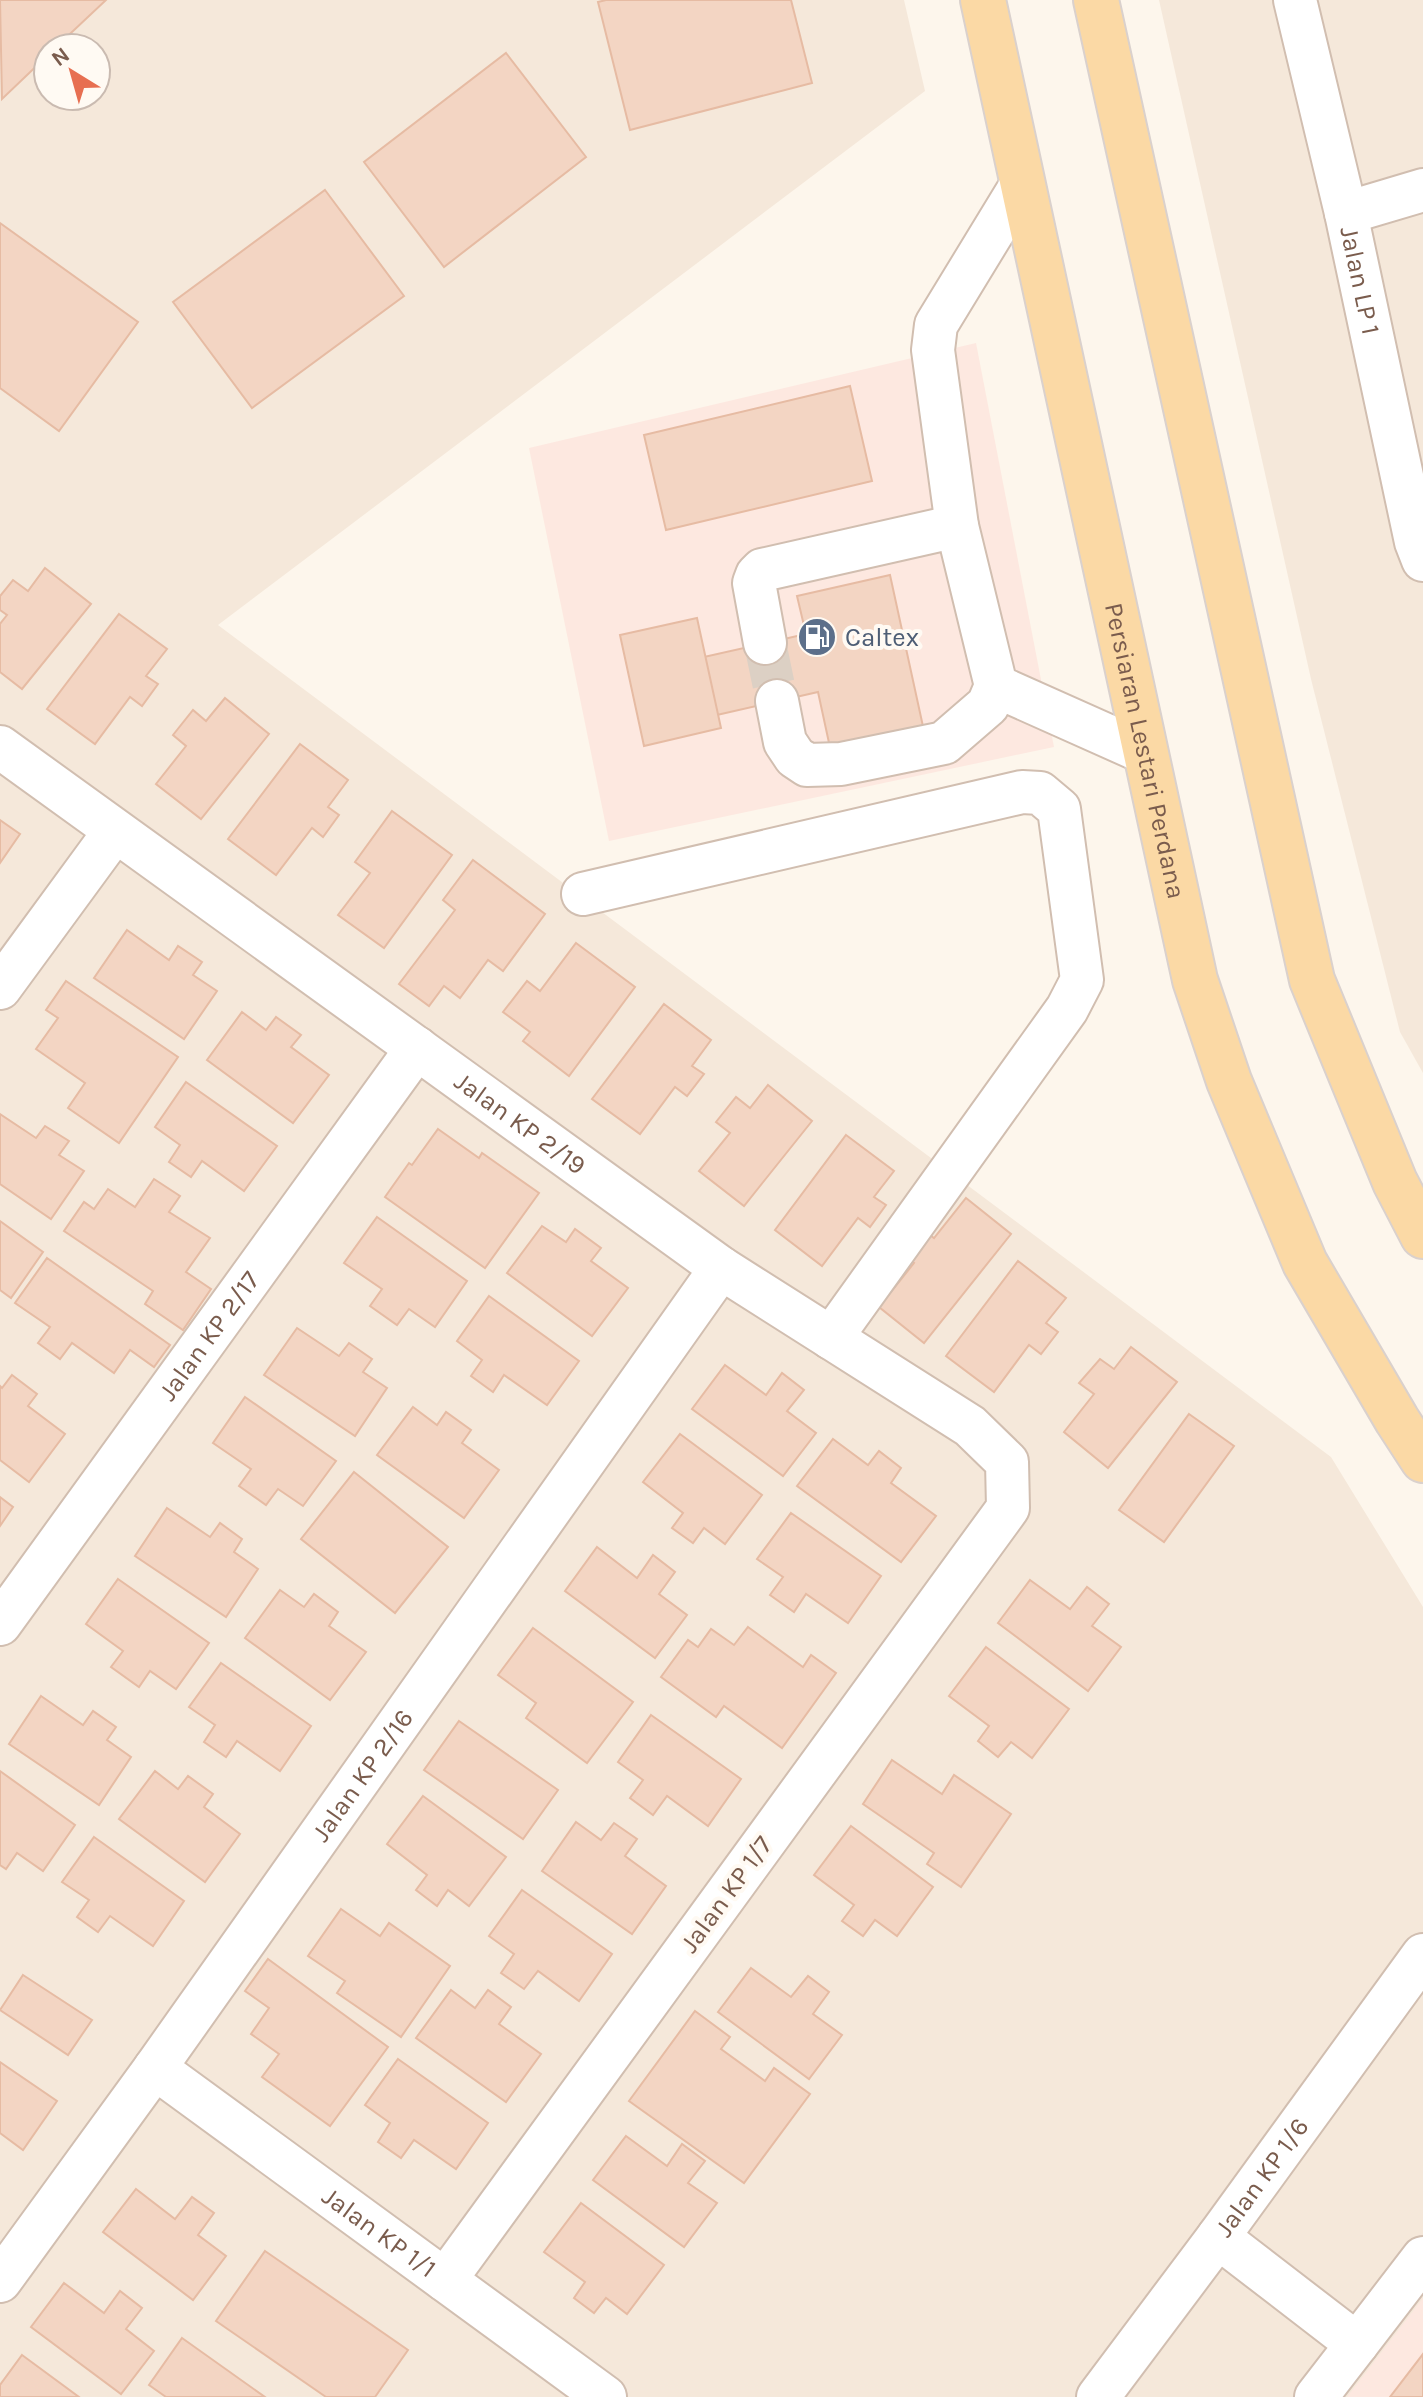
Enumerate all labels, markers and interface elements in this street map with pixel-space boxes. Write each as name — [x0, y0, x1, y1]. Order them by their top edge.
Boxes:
north arrow — [32, 32, 112, 112]
text: N — [46, 42, 75, 72]
street label: Jalan LP 1 — [1333, 224, 1386, 337]
street label: Persiaran Lestari Perdana — [1098, 600, 1192, 902]
fuel station icon: Caltex — [796, 616, 838, 658]
place label: Caltex — [845, 622, 919, 653]
street label: Jalan KP 2/19 — [448, 1066, 592, 1181]
street label: Jalan KP 2/17 — [152, 1265, 266, 1407]
street label: Jalan KP 2/16 — [305, 1704, 420, 1848]
street label: Jalan KP 1/7 — [674, 1830, 779, 1959]
street label: Jalan KP 1/6 — [1208, 2112, 1315, 2243]
street label: Jalan KP 1/1 — [316, 2181, 442, 2284]

